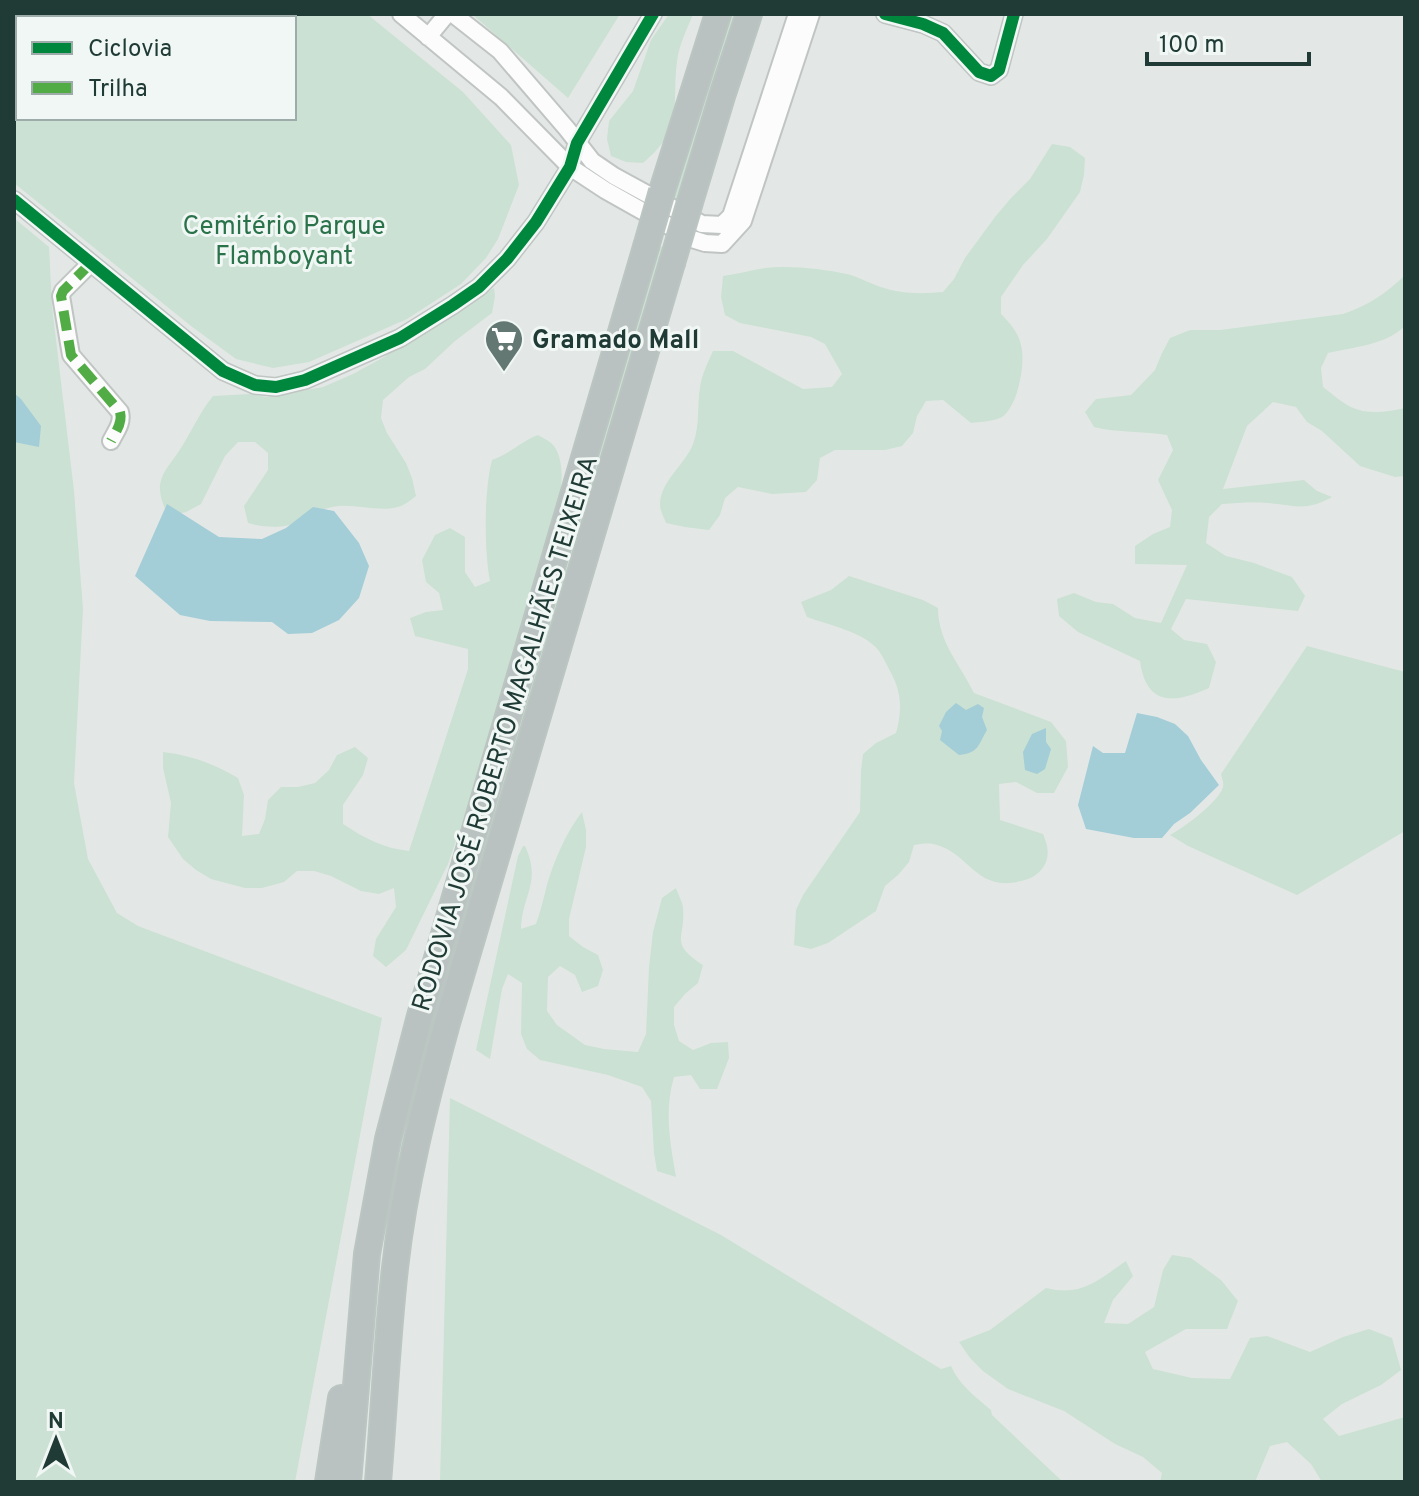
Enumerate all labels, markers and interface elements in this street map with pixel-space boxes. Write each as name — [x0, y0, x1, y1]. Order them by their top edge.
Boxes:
legend — [16, 16, 296, 120]
scale bar — [1147, 16, 1309, 66]
text: 100 m — [1159, 31, 1225, 61]
text: Ciclovia — [88, 35, 172, 65]
text: Trilha — [88, 75, 148, 105]
park label: Cemitério Parque Flamboyant — [182, 211, 386, 274]
supermarket icon: Gramado Mall — [483, 318, 525, 373]
place label: Gramado Mall — [532, 325, 699, 358]
street label: RODOVIA JOSÉ ROBERTO MAGALHÃES TEIXEIRA — [404, 451, 607, 1016]
north arrow — [16, 1400, 96, 1480]
text: N — [48, 1409, 64, 1436]

